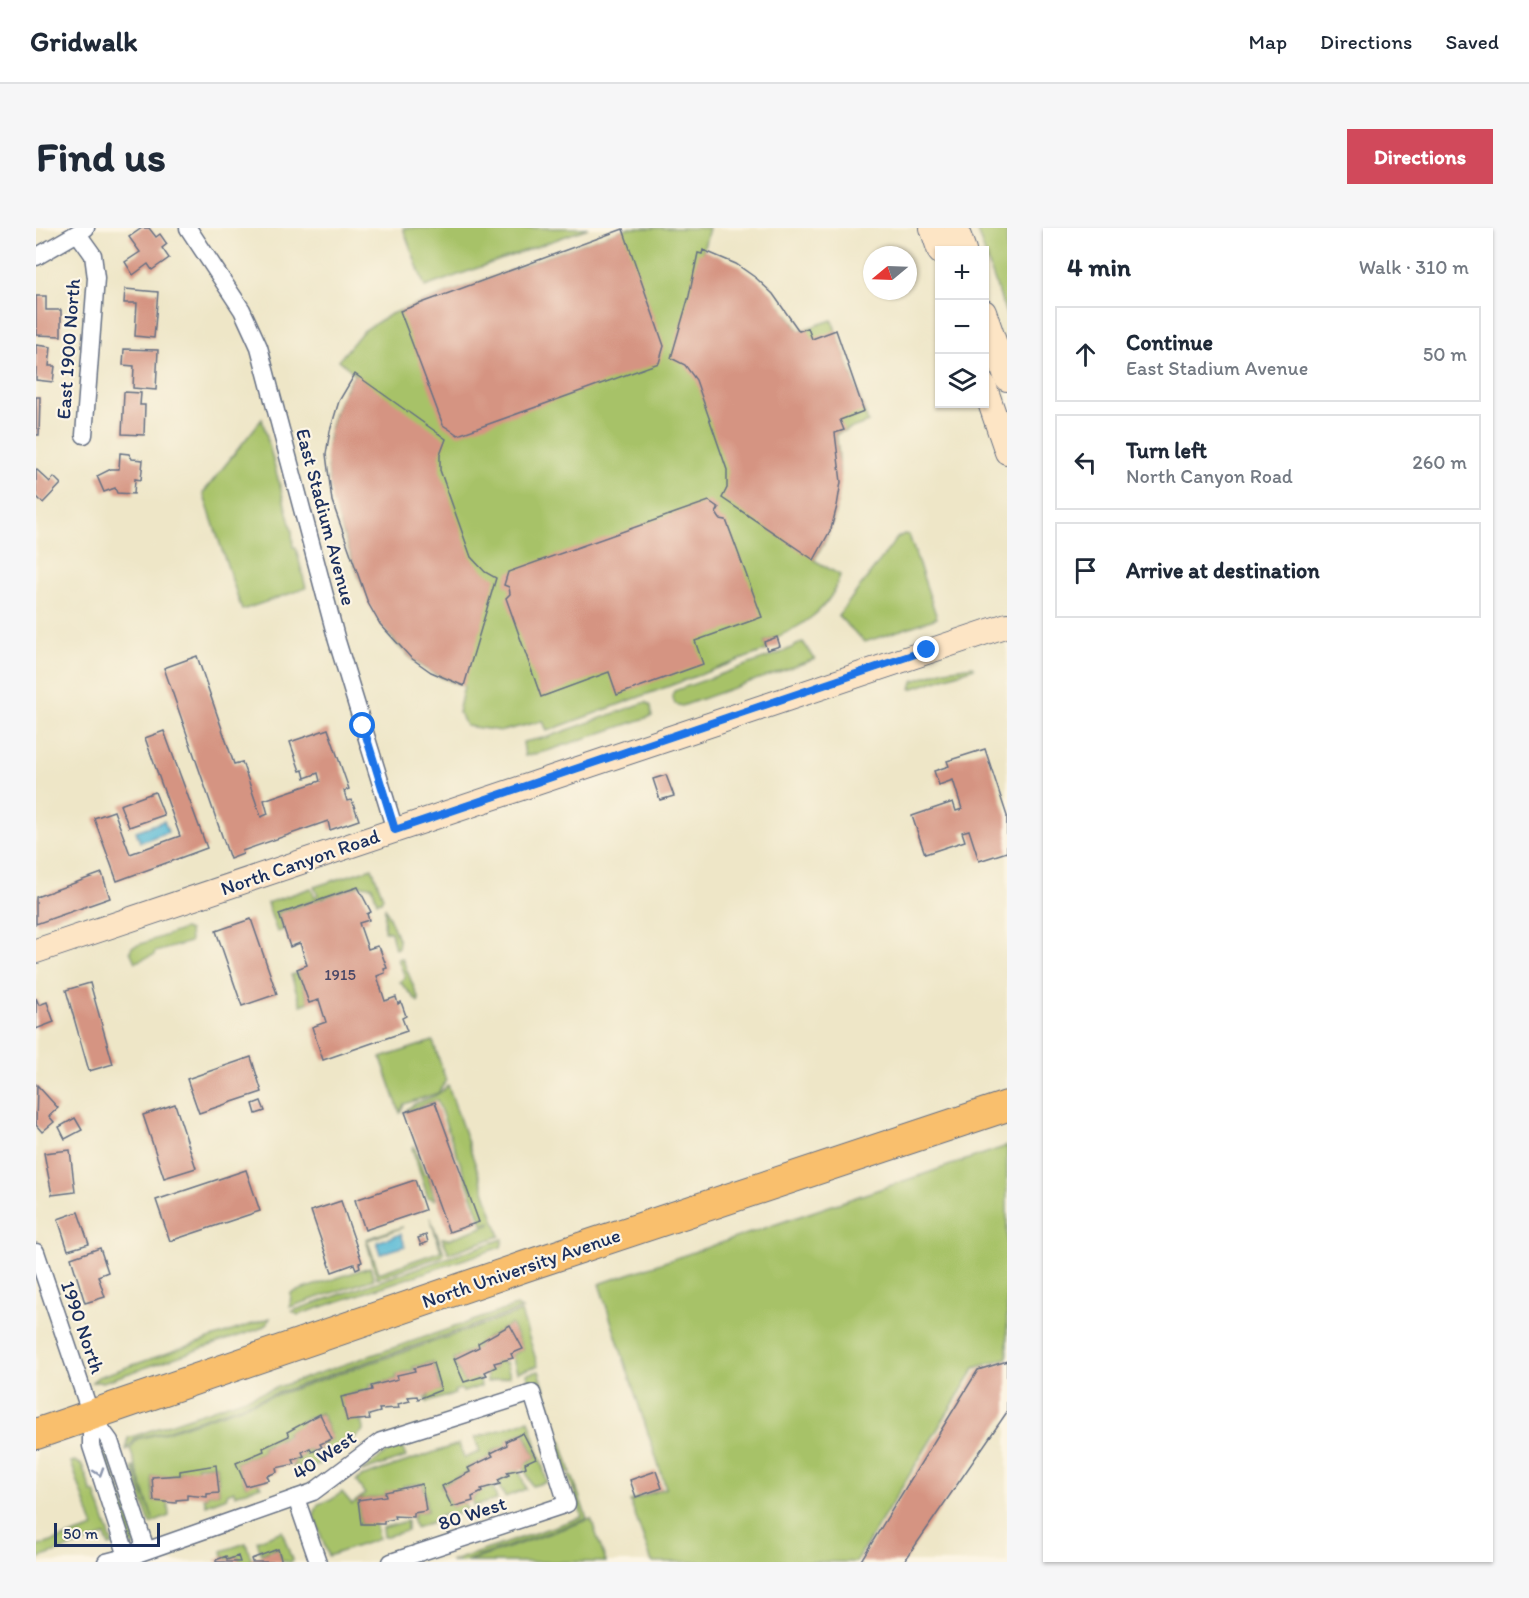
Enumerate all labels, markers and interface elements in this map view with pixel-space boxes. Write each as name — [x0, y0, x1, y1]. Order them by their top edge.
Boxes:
text: Gridwalk — [30, 24, 138, 58]
text: Map — [1249, 29, 1287, 54]
text: Directions — [1320, 29, 1412, 54]
text: Saved — [1445, 29, 1499, 54]
button: Directions — [1347, 129, 1493, 184]
text: Find us — [36, 131, 166, 182]
north arrow — [863, 246, 917, 300]
map controls — [935, 246, 989, 408]
button: + — [935, 246, 989, 300]
text: 4 min — [1067, 251, 1131, 283]
text: Walk · 310 m — [1359, 255, 1469, 279]
street label: East 1900 North — [51, 277, 85, 420]
button: − — [935, 300, 989, 354]
text: Continue — [1126, 329, 1213, 356]
icon: ahead — [1069, 338, 1102, 371]
text: 50 m — [1423, 342, 1467, 366]
button: layers — [935, 354, 989, 408]
text: East Stadium Avenue — [1126, 356, 1308, 380]
street label: East Stadium Avenue — [291, 426, 361, 608]
text: Turn left — [1126, 437, 1207, 464]
icon: left — [1069, 446, 1102, 479]
text: 260 m — [1412, 450, 1467, 474]
text: North Canyon Road — [1126, 464, 1293, 488]
icon: arrive — [1069, 554, 1102, 587]
text: Arrive at destination — [1126, 557, 1320, 584]
route end — [913, 636, 939, 662]
route start — [349, 712, 375, 738]
street label: North Canyon Road — [217, 824, 383, 900]
house number: 1915 — [324, 965, 356, 984]
street label: North University Avenue — [418, 1223, 624, 1313]
street label: 1990 North — [56, 1277, 110, 1377]
street label: 40 West — [288, 1425, 361, 1485]
one-way arrow — [92, 1466, 105, 1477]
street label: 80 West — [435, 1491, 510, 1535]
scale bar — [54, 1520, 160, 1548]
text: 50 m — [63, 1524, 98, 1543]

